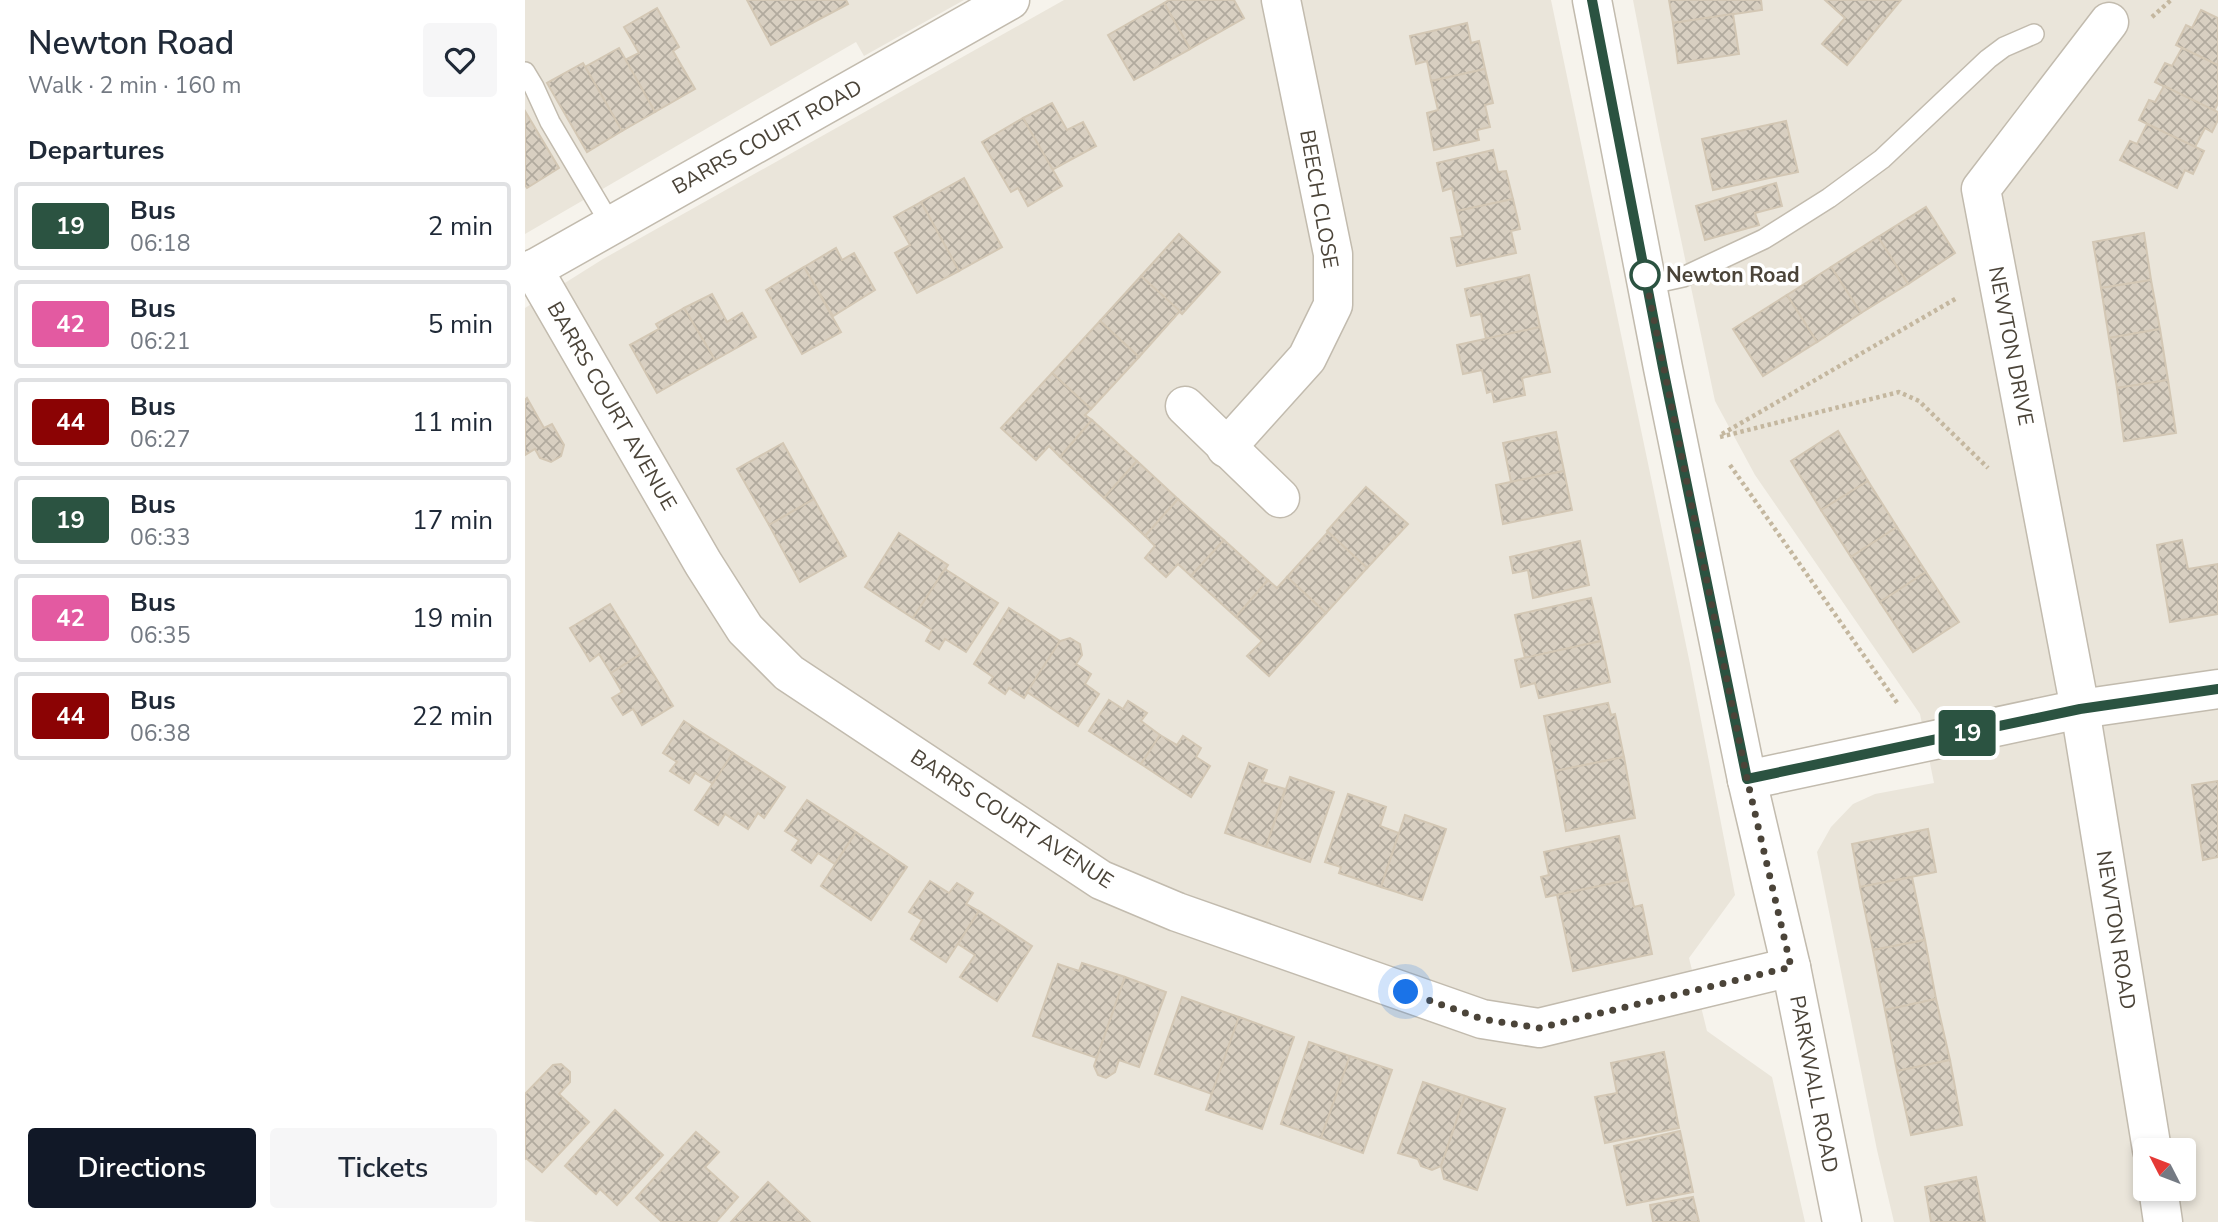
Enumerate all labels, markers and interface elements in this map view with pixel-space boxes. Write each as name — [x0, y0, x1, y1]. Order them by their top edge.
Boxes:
text: Newton Road — [28, 21, 234, 66]
button: heart — [423, 23, 497, 97]
text: Walk · 2 min · 160 m — [28, 70, 241, 101]
street label: BARRS COURT ROAD — [667, 73, 867, 201]
street label: BEECH CLOSE — [1293, 128, 1345, 270]
text: Departures — [28, 133, 164, 168]
text: Bus — [130, 193, 176, 228]
text: 2 min — [428, 209, 493, 244]
text: 19 — [56, 210, 85, 242]
text: 06:18 — [130, 228, 190, 259]
marker: Newton Road — [1630, 260, 1660, 290]
place label: Newton Road — [1666, 261, 1799, 289]
street label: NEWTON DRIVE — [1982, 264, 2040, 428]
text: Bus — [130, 291, 176, 326]
street label: BARRS COURT AVENUE — [541, 297, 683, 515]
text: 5 min — [428, 307, 493, 342]
text: 42 — [56, 308, 85, 340]
text: 06:21 — [130, 326, 190, 357]
text: Bus — [130, 389, 176, 424]
text: 11 min — [412, 405, 493, 440]
text: 44 — [56, 406, 85, 438]
text: 06:27 — [130, 424, 190, 455]
text: Bus — [130, 487, 176, 522]
text: 17 min — [412, 503, 493, 538]
text: 19 — [56, 504, 85, 536]
text: 06:33 — [130, 522, 190, 553]
text: Bus — [130, 585, 176, 620]
text: 19 min — [412, 601, 493, 636]
text: 42 — [56, 602, 85, 634]
text: 06:35 — [130, 620, 190, 651]
text: Bus — [130, 683, 176, 718]
text: 22 min — [412, 699, 493, 734]
text: 44 — [56, 700, 85, 732]
line badge: 19 — [1935, 710, 1999, 756]
text: 19 — [1953, 717, 1981, 749]
text: 06:38 — [130, 718, 190, 749]
street label: BARRS COURT AVENUE — [905, 743, 1119, 895]
street label: NEWTON ROAD — [2090, 849, 2142, 1011]
your location — [1388, 974, 1423, 1009]
street label: PARKWALL ROAD — [1783, 993, 1845, 1175]
button: Directions — [28, 1128, 256, 1208]
button: Tickets — [270, 1128, 497, 1208]
north arrow — [2133, 1138, 2196, 1200]
map controls — [2133, 1138, 2196, 1201]

